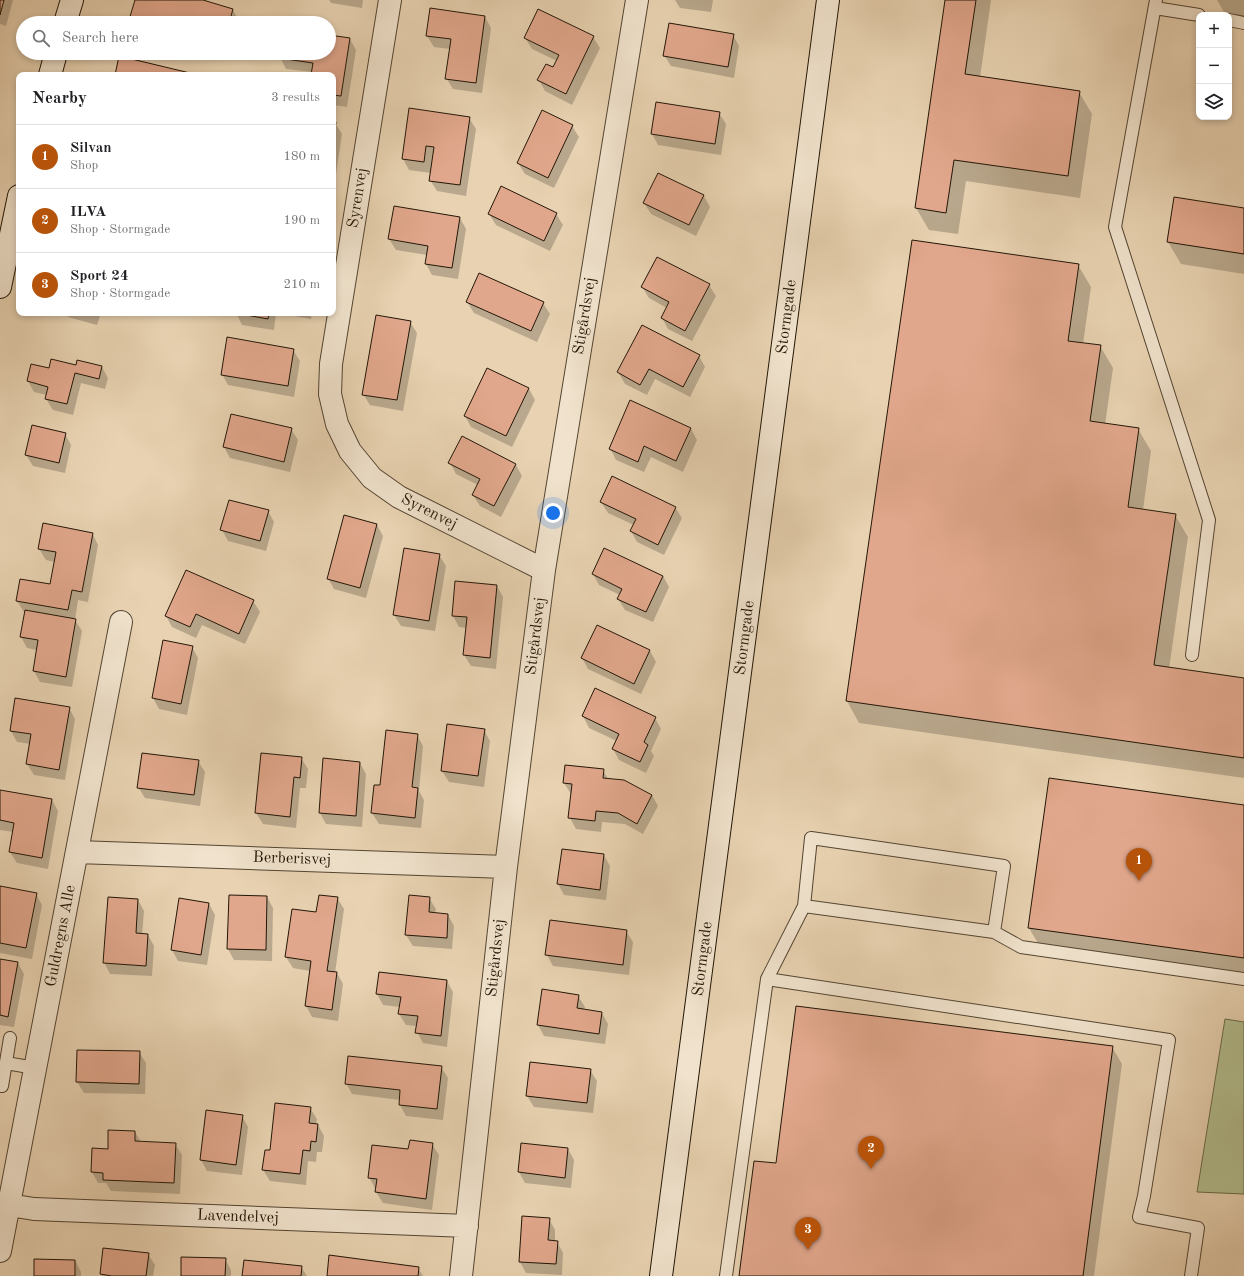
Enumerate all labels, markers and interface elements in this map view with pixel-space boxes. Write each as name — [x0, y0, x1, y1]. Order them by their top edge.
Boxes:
map controls — [1196, 12, 1232, 120]
button: + — [1196, 12, 1232, 48]
search box — [16, 16, 336, 60]
icon: search — [30, 27, 52, 49]
text: Search here — [62, 31, 139, 46]
button: − — [1196, 48, 1232, 84]
button: layers — [1196, 84, 1232, 120]
text: Nearby — [32, 90, 87, 107]
text: 3 results — [271, 91, 320, 104]
text: Silvan — [70, 141, 112, 156]
text: 1 — [41, 150, 49, 163]
text: 180 m — [283, 150, 320, 163]
text: Shop — [70, 159, 98, 172]
street label: Syrenvej — [345, 167, 371, 229]
text: ILVA — [70, 205, 106, 220]
text: 2 — [41, 214, 49, 227]
text: 190 m — [283, 214, 320, 227]
text: Shop · Stormgade — [70, 223, 170, 236]
text: Sport 24 — [70, 269, 129, 284]
street label: Stigårdsvej — [571, 276, 599, 356]
text: 3 — [41, 278, 49, 291]
text: 210 m — [283, 278, 320, 291]
street label: Stormgade — [774, 279, 800, 355]
text: Shop · Stormgade — [70, 287, 170, 300]
street label: Syrenvej — [398, 491, 460, 533]
your location — [543, 503, 563, 523]
street label: Stigårdsvej — [523, 596, 549, 676]
street label: Stormgade — [732, 600, 758, 676]
pin: 1 — [1126, 848, 1152, 881]
street label: Berberisvej — [252, 850, 332, 868]
street label: Guldregns Alle — [43, 884, 79, 988]
street label: Stigårdsvej — [484, 918, 508, 998]
street label: Stormgade — [690, 921, 716, 997]
pin: 2 — [858, 1136, 884, 1169]
street label: Lavendelvej — [197, 1208, 279, 1226]
pin: 3 — [795, 1217, 821, 1250]

